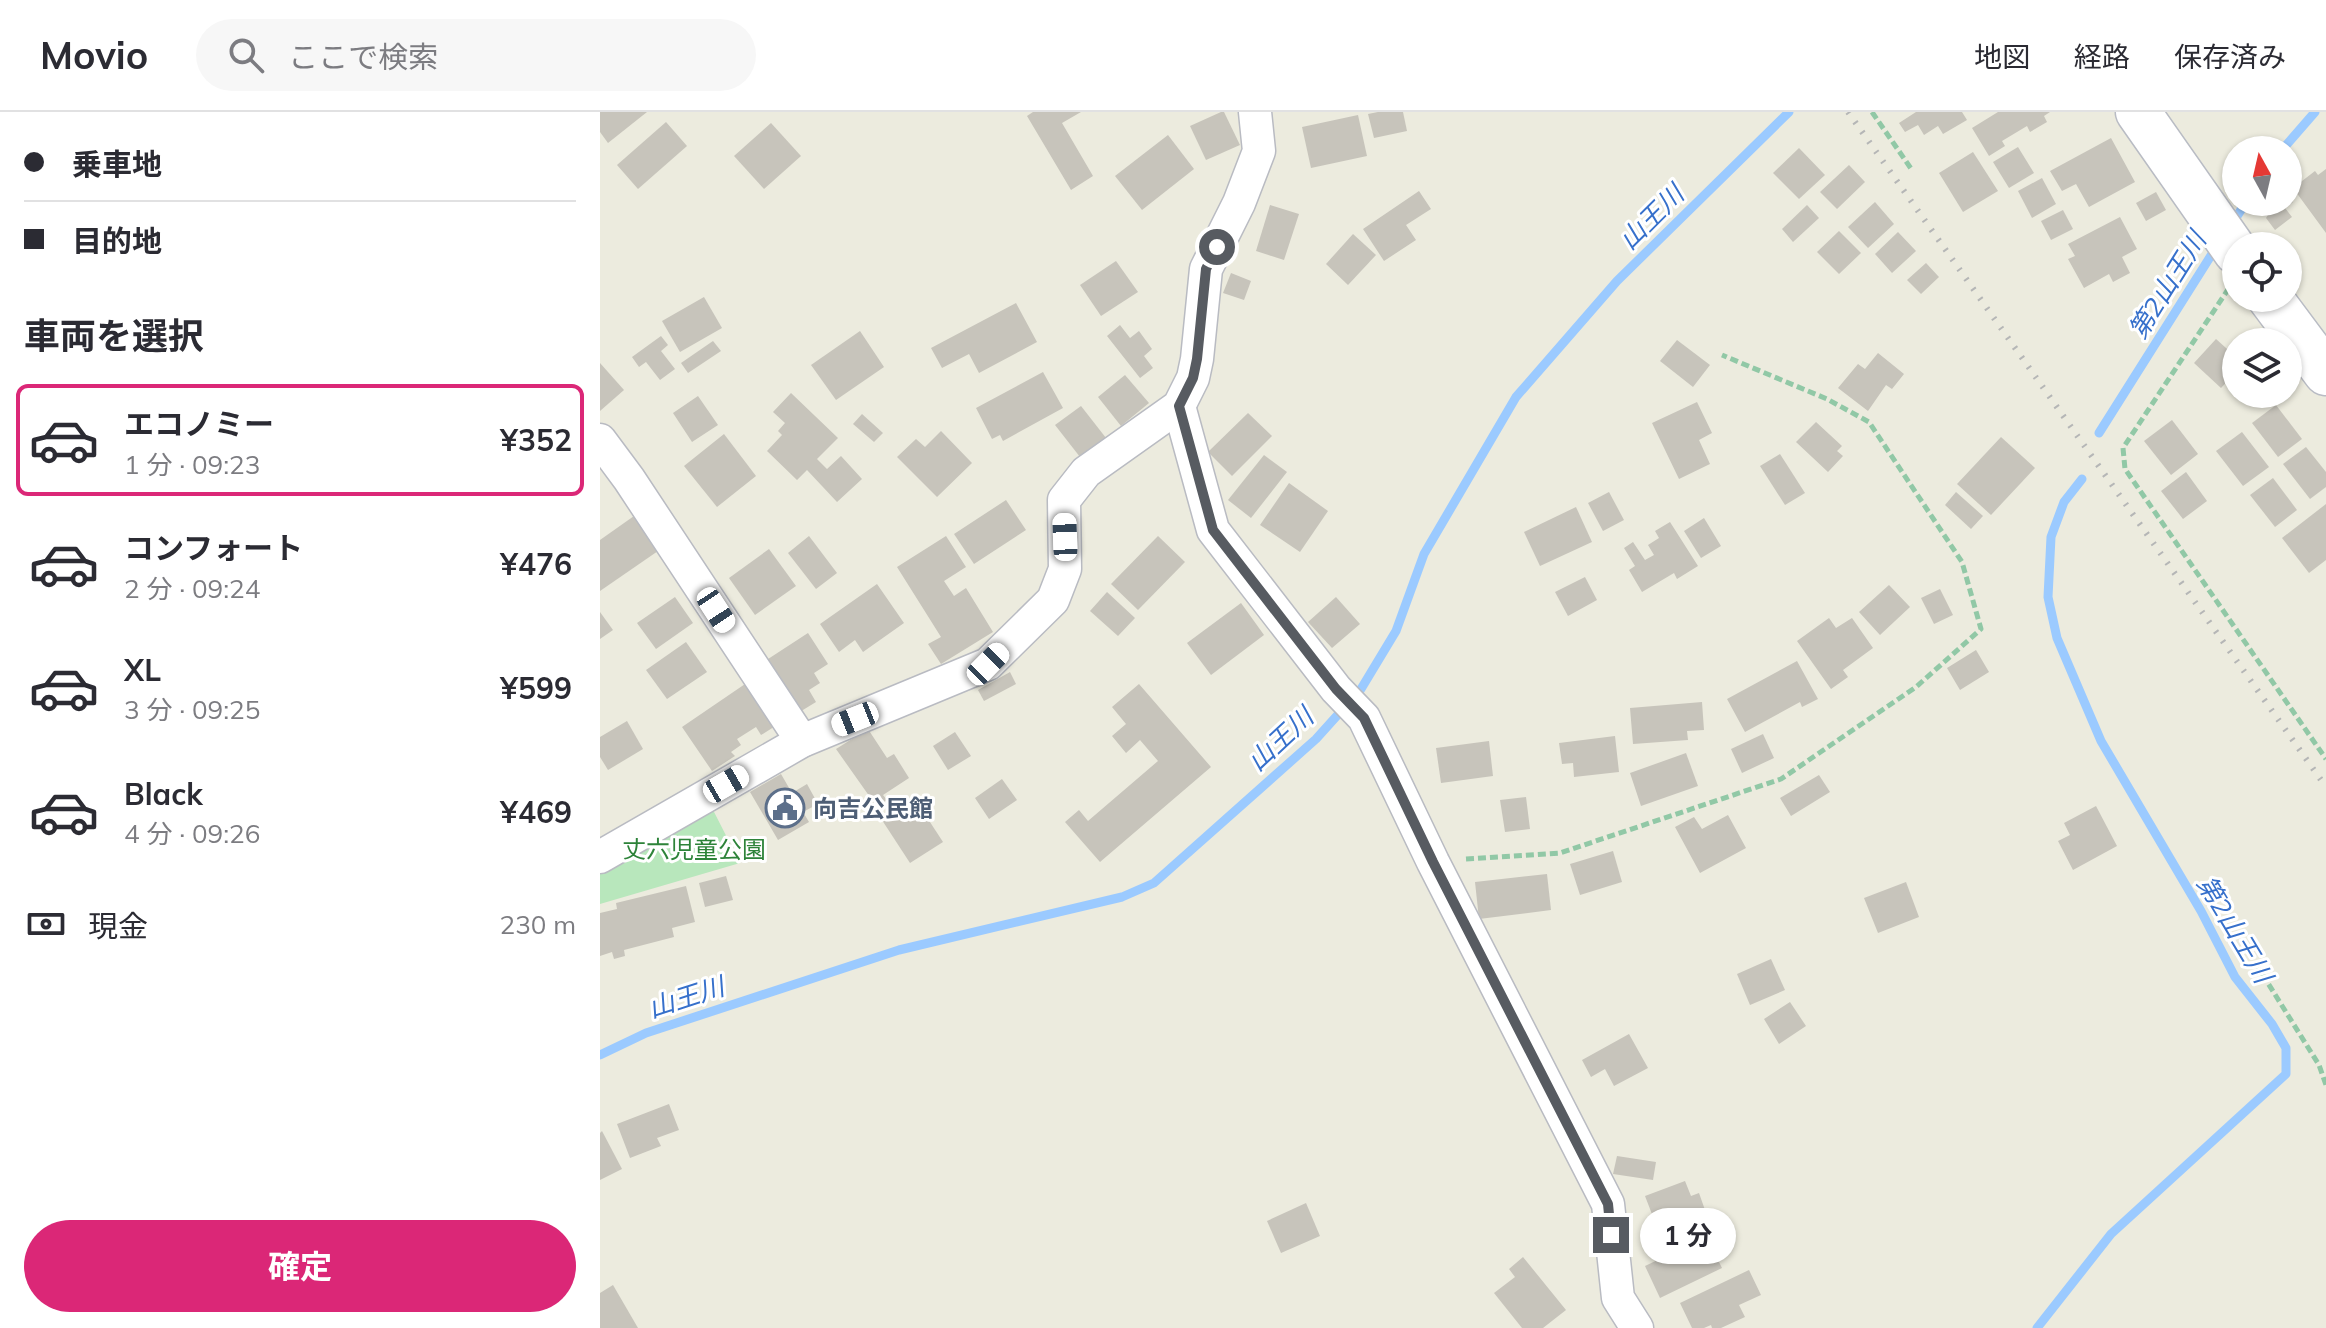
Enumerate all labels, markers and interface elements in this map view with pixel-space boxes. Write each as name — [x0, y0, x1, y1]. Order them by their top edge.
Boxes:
search box — [196, 19, 756, 91]
text: Movio — [40, 31, 148, 79]
icon: search — [224, 33, 268, 77]
text: ここで検索 — [288, 38, 438, 76]
text: 地図 — [1974, 39, 2030, 74]
text: 経路 — [2074, 39, 2130, 74]
text: 保存済み — [2174, 39, 2286, 74]
north arrow — [2222, 136, 2302, 216]
map controls — [2222, 136, 2302, 408]
text: 乗車地 — [72, 145, 162, 183]
water label: 山王川 — [1612, 176, 1692, 256]
text: 目的地 — [72, 222, 162, 260]
water label: 第2山王川 — [2121, 223, 2214, 344]
route start — [1199, 229, 1235, 265]
button: locate — [2222, 232, 2302, 312]
text: 車両を選択 — [24, 313, 204, 358]
button: layers — [2222, 328, 2302, 408]
icon: car — [28, 404, 100, 476]
text: エコノミー — [124, 405, 274, 443]
text: ¥352 — [500, 421, 572, 459]
text: 1 分 · 09:23 — [124, 448, 260, 481]
car — [1052, 513, 1078, 561]
icon: car — [28, 528, 100, 600]
text: コンフォート — [124, 529, 303, 567]
text: ¥476 — [500, 545, 572, 583]
text: 2 分 · 09:24 — [124, 572, 260, 605]
car — [693, 583, 739, 637]
car — [963, 639, 1013, 689]
text: XL — [124, 651, 161, 689]
icon: car — [28, 652, 100, 724]
text: ¥599 — [500, 669, 572, 707]
text: 3 分 · 09:25 — [124, 693, 260, 726]
water label: 山王川 — [1240, 698, 1322, 778]
car — [828, 699, 882, 739]
car — [699, 762, 753, 806]
text: Black — [124, 775, 203, 813]
icon: car — [28, 776, 100, 848]
public building icon: 向吉公民館 — [764, 787, 806, 829]
text: ¥469 — [500, 793, 572, 831]
place label: 向吉公民館 — [813, 793, 933, 823]
text: 4 分 · 09:26 — [124, 817, 260, 850]
park label: 丈六児童公園 — [622, 834, 766, 864]
water label: 第2山王川 — [2190, 869, 2281, 991]
icon: cash — [24, 902, 68, 946]
text: 現金 — [88, 907, 148, 945]
text: 230 m — [500, 908, 576, 941]
water label: 山王川 — [644, 968, 731, 1025]
callout: 1 分 — [1639, 1207, 1735, 1263]
route end — [1593, 1217, 1629, 1253]
text: 1 分 — [1664, 1219, 1712, 1252]
button: 確定 — [24, 1220, 576, 1312]

